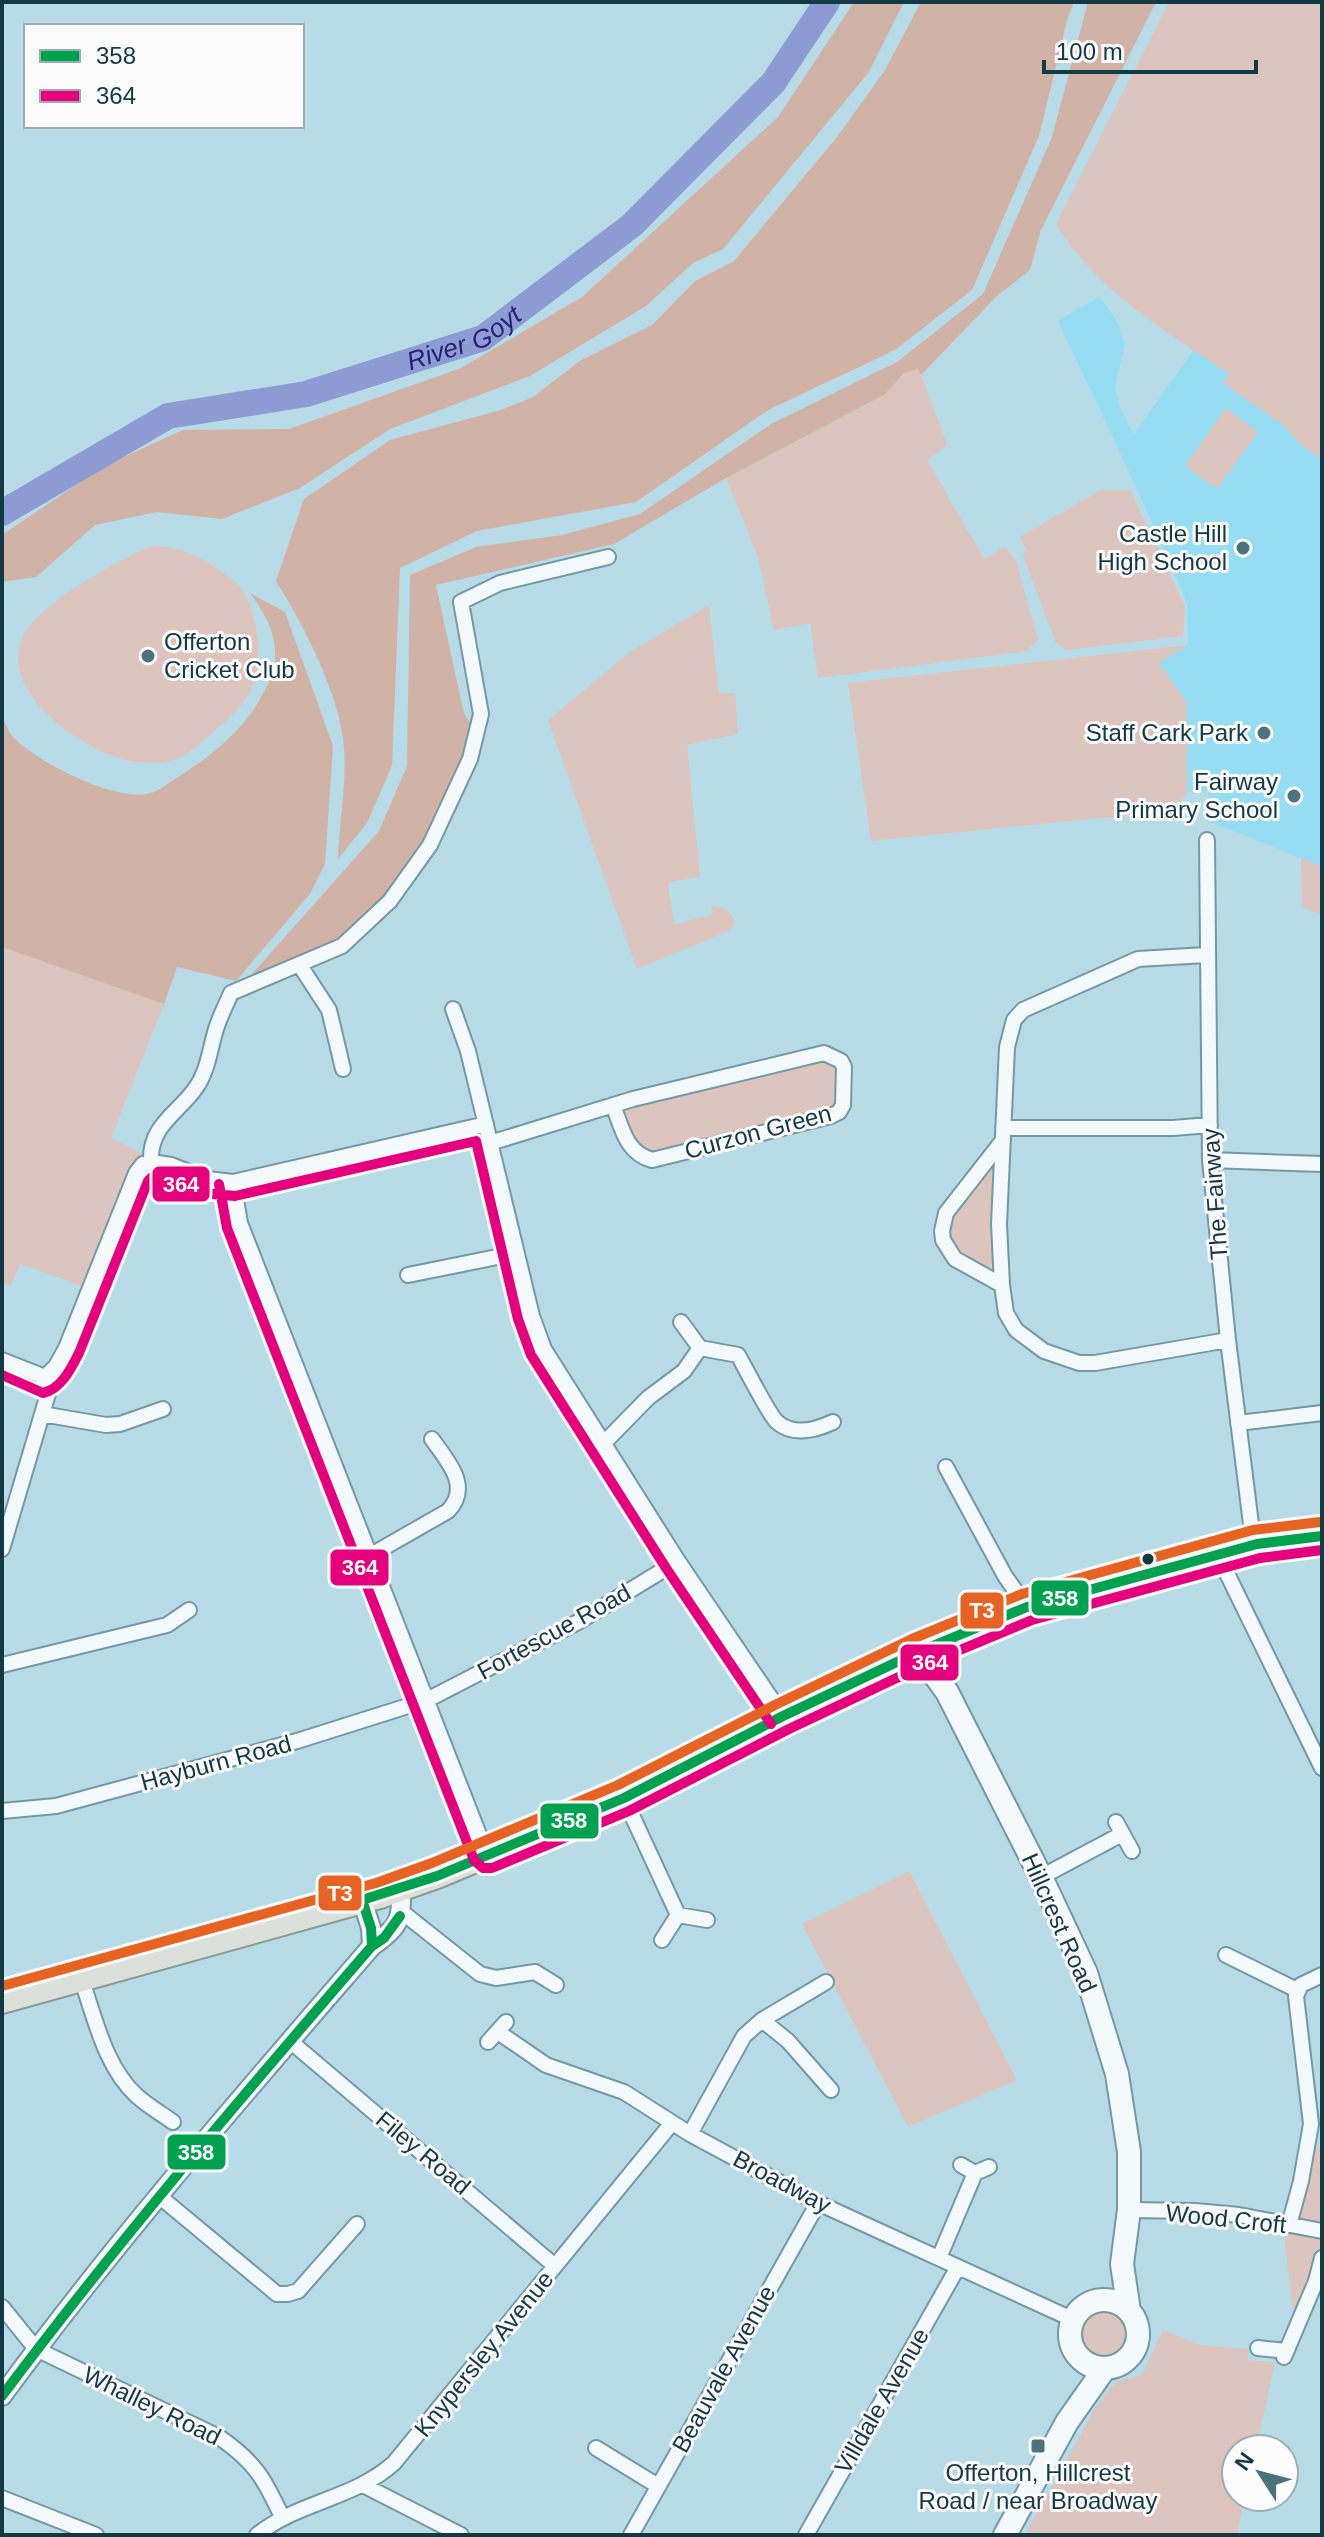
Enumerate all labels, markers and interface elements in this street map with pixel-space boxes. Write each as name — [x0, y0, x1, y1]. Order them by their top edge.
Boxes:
legend — [24, 24, 304, 128]
scale bar — [1044, 24, 1256, 74]
text: 100 m — [1056, 38, 1123, 65]
text: 358 — [96, 42, 136, 69]
text: 364 — [96, 82, 136, 109]
water label: River Goyt — [403, 299, 528, 376]
place label: Castle Hill High School — [1098, 520, 1227, 575]
marker: Castle Hill High School — [1234, 539, 1252, 557]
place label: Offerton Cricket Club — [164, 628, 295, 683]
marker: Offerton Cricket Club — [139, 647, 157, 665]
place label: Staff Cark Park — [1086, 719, 1249, 746]
marker: Staff Cark Park — [1255, 724, 1273, 742]
place label: Fairway Primary School — [1115, 768, 1278, 823]
marker: Fairway Primary School — [1285, 787, 1303, 805]
street label: Curzon Green — [682, 1099, 834, 1164]
street label: The Fairway — [1196, 1127, 1233, 1261]
line badge: 364 — [151, 1165, 211, 1203]
text: 364 — [163, 1172, 200, 1197]
line badge: 364 — [329, 1548, 390, 1587]
unlabelled marker — [1140, 1551, 1156, 1567]
text: 364 — [342, 1555, 379, 1580]
street label: Fortescue Road — [473, 1578, 635, 1685]
line badge: 358 — [1030, 1579, 1090, 1617]
text: 358 — [1042, 1586, 1078, 1611]
line badge: T3 — [959, 1591, 1005, 1630]
text: T3 — [969, 1598, 995, 1623]
line badge: 364 — [899, 1643, 960, 1682]
text: 364 — [912, 1650, 949, 1675]
street label: Hayburn Road — [138, 1729, 294, 1796]
line badge: 358 — [539, 1802, 600, 1840]
text: 358 — [551, 1808, 587, 1833]
street label: Hillcrest Road — [1017, 1849, 1102, 1997]
line badge: T3 — [317, 1874, 363, 1912]
text: T3 — [327, 1881, 353, 1906]
street label: Filey Road — [371, 2105, 476, 2200]
line badge: 358 — [166, 2133, 227, 2171]
text: 358 — [178, 2140, 214, 2165]
street label: Broadway — [729, 2145, 836, 2219]
street label: Wood Croft — [1165, 2199, 1288, 2238]
street label: Knypersley Avenue — [409, 2266, 559, 2442]
street label: Beauvale Avenue — [667, 2281, 781, 2457]
street label: Villdale Avenue — [829, 2323, 934, 2478]
street label: Whalley Road — [79, 2361, 225, 2450]
north arrow — [1220, 2433, 1300, 2513]
marker: Offerton, Hillcrest Road / near Broadway — [1029, 2437, 1047, 2455]
text: N — [1229, 2448, 1259, 2475]
place label: Offerton, Hillcrest Road / near Broadway — [919, 2459, 1157, 2514]

